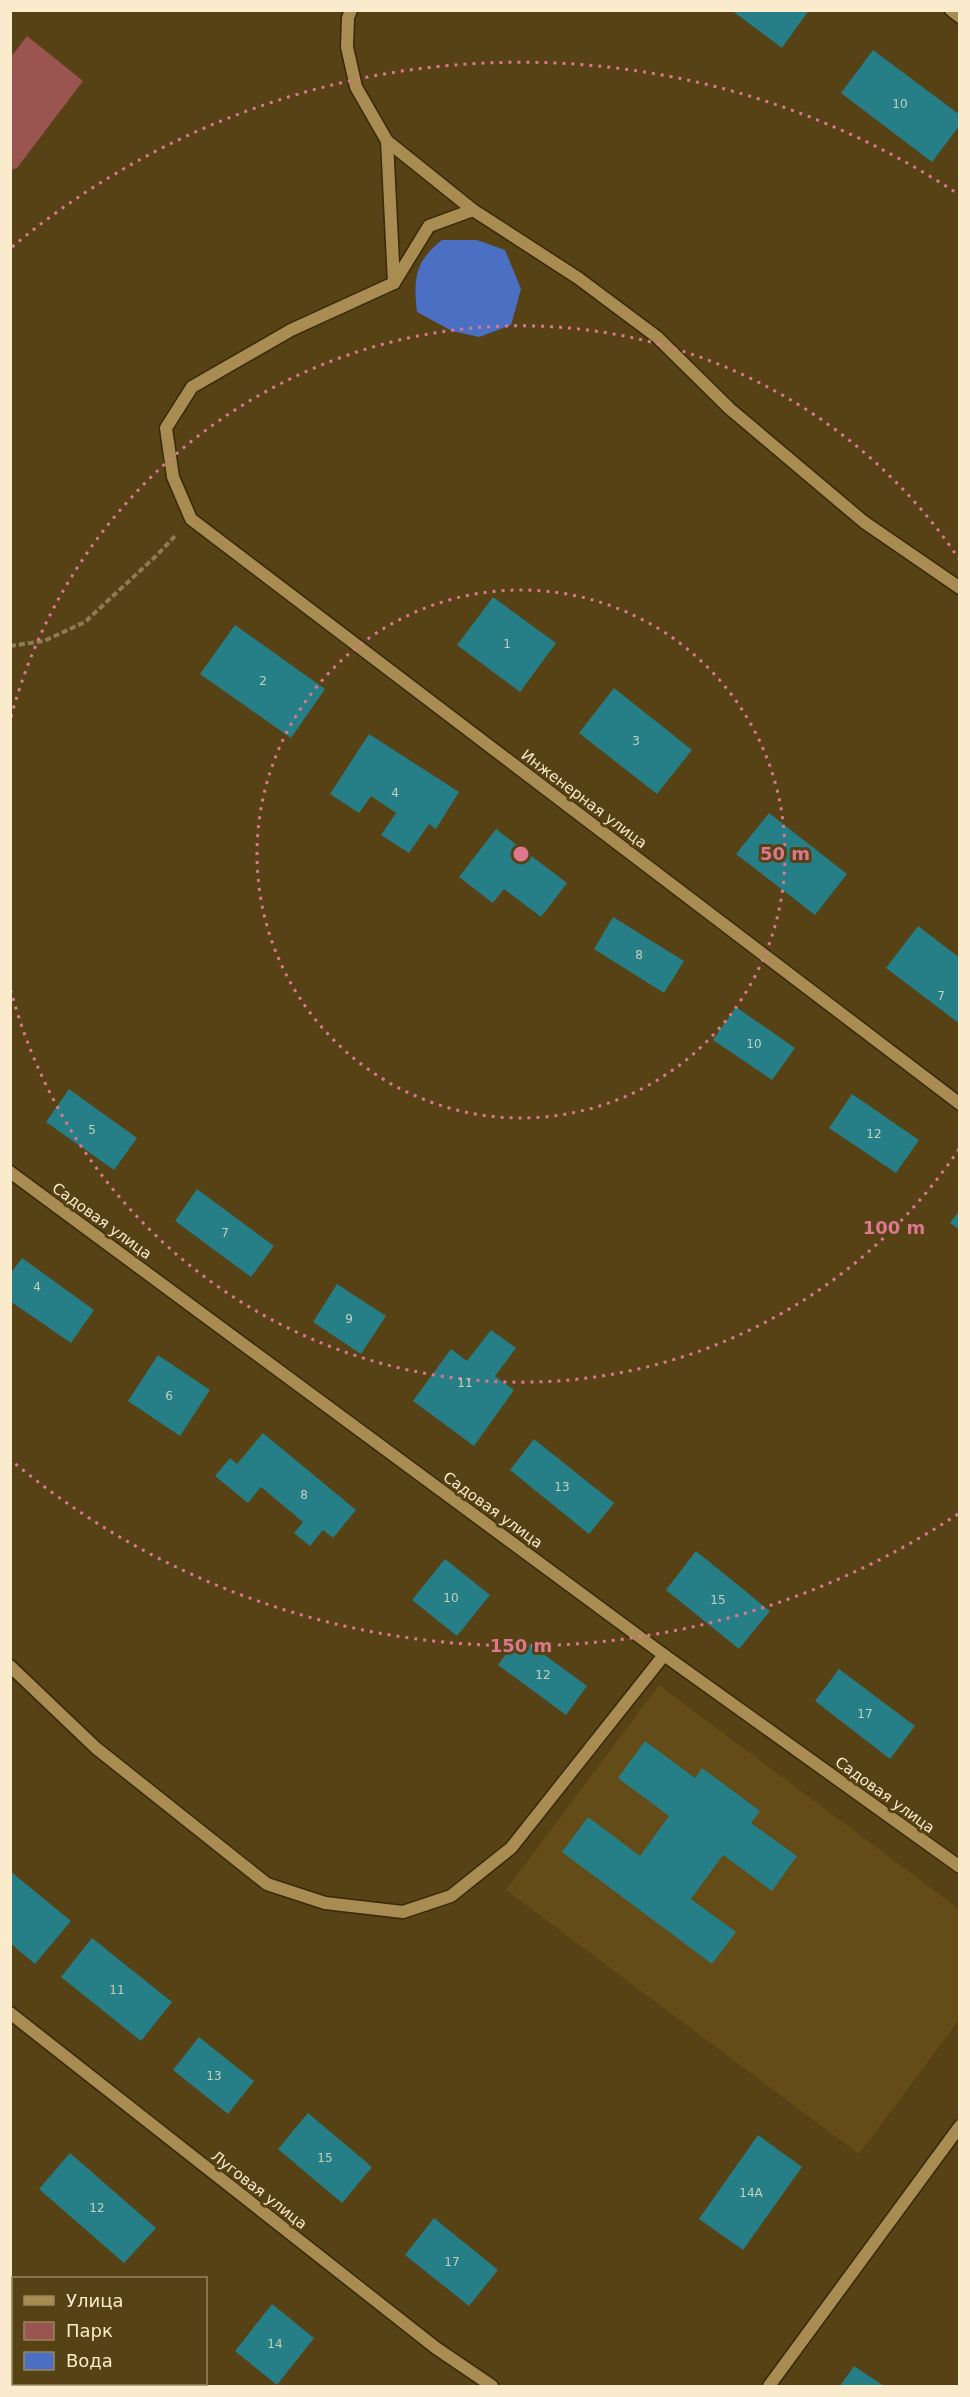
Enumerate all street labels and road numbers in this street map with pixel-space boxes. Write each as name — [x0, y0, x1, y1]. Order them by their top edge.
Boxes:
street label: Инженерная улица — [518, 746, 650, 852]
street label: Садовая улица — [49, 1179, 155, 1263]
street label: Садовая улица — [440, 1468, 546, 1552]
street label: Садовая улица — [832, 1753, 938, 1837]
street label: Луговая улица — [207, 2147, 311, 2233]

